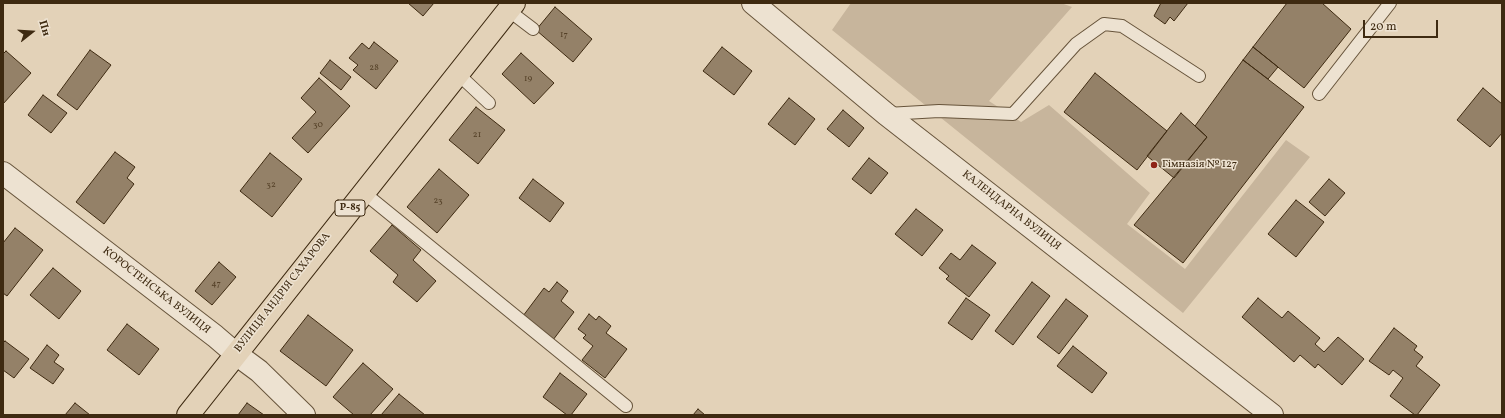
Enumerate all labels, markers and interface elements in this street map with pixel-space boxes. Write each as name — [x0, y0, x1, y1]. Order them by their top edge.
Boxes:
north arrow — [12, 12, 52, 52]
scale bar — [1365, 12, 1440, 38]
text: Пн — [34, 19, 53, 38]
text: 20 m — [1370, 19, 1397, 35]
house number: 17 — [560, 30, 568, 40]
house number: 28 — [369, 63, 379, 73]
house number: 19 — [524, 74, 532, 84]
house number: 30 — [313, 120, 323, 130]
house number: 21 — [473, 130, 481, 140]
place label: Гімназія № 127 — [1162, 158, 1237, 172]
marker: Гімназія № 127 — [1149, 160, 1159, 170]
street label: КАЛЕНДАРНА ВУЛИЦЯ — [959, 168, 1063, 254]
house number: 32 — [266, 180, 276, 190]
house number: 23 — [433, 196, 443, 206]
road number: Р-85 — [335, 200, 365, 216]
street label: ВУЛИЦЯ АНДРІЯ САХАРОВА — [232, 230, 334, 356]
street label: КОРОСТЕНСЬКА ВУЛИЦЯ — [99, 245, 213, 337]
house number: 47 — [211, 279, 221, 289]

